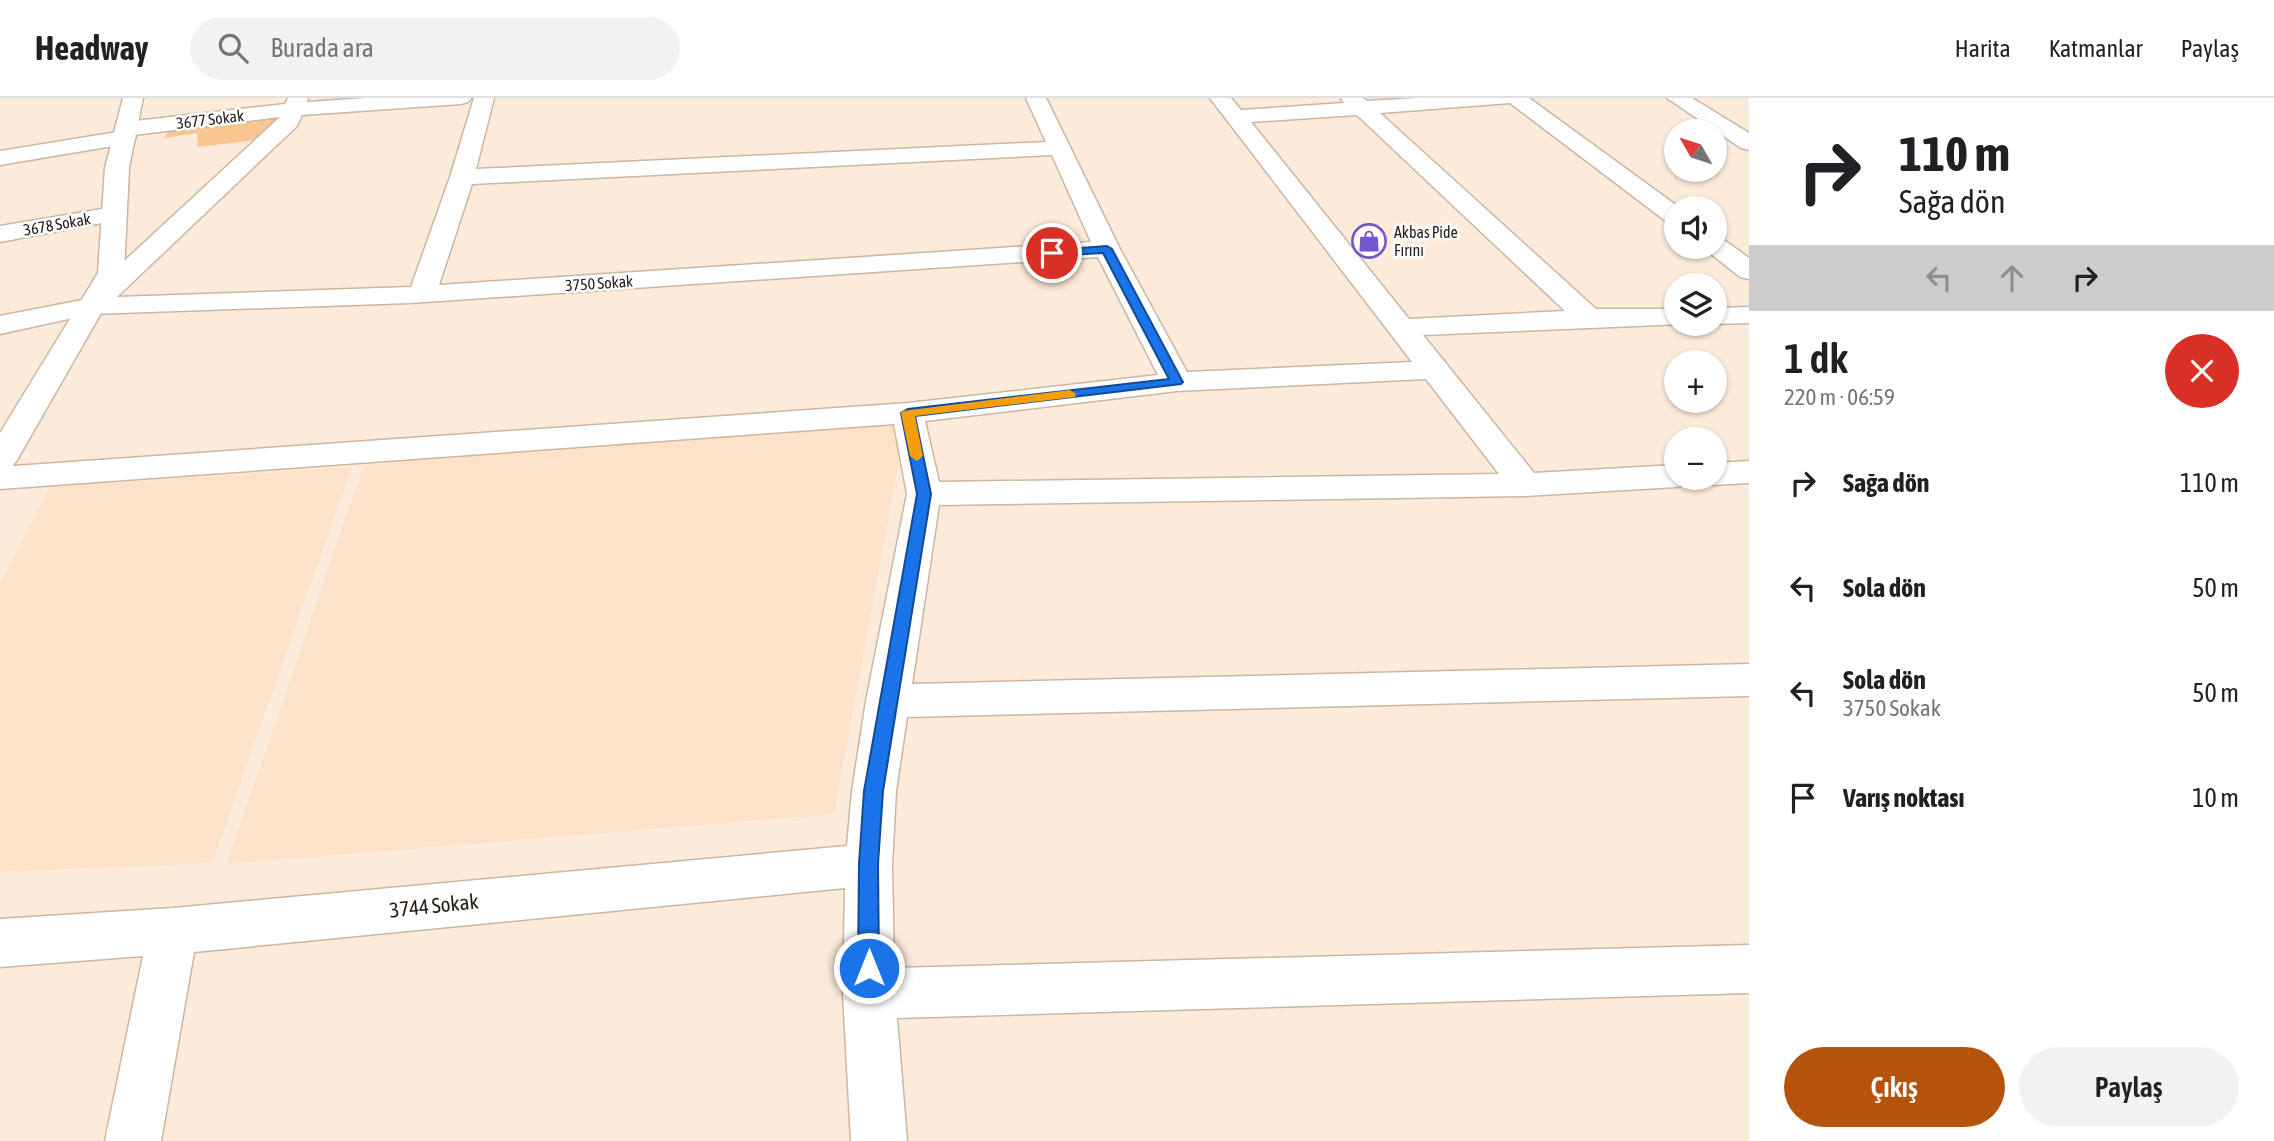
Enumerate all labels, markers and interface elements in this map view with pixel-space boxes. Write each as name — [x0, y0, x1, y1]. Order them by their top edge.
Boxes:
search box — [190, 17, 680, 80]
text: Headway — [35, 29, 148, 67]
icon: search — [214, 29, 252, 67]
text: Burada ara — [270, 33, 374, 63]
text: Harita — [1955, 35, 2011, 62]
text: Katmanlar — [2049, 35, 2143, 62]
text: Paylaş — [2181, 35, 2239, 62]
street label: 3677 Sokak — [175, 106, 245, 132]
north arrow — [1664, 119, 1727, 182]
map controls — [1664, 119, 1727, 490]
text: 110 m — [1899, 125, 2010, 181]
icon: right — [1784, 126, 1875, 217]
text: Sağa dön — [1899, 183, 2005, 220]
button: sound — [1664, 196, 1727, 259]
street label: 3678 Sokak — [22, 209, 92, 239]
shop icon: Akbas Pide Fırını — [1350, 222, 1388, 260]
pin — [1022, 223, 1082, 283]
place label: Akbas Pide Fırını — [1394, 223, 1458, 259]
icon: arrive — [1033, 234, 1071, 272]
icon: left — [1920, 259, 1958, 297]
icon: ahead — [1993, 259, 2031, 297]
icon: right — [2066, 259, 2104, 297]
street label: 3750 Sokak — [564, 272, 634, 294]
button: layers — [1664, 273, 1727, 336]
text: 1 dk — [1784, 334, 1848, 382]
button: close — [2165, 334, 2239, 408]
button: + — [1664, 350, 1727, 413]
text: 220 m · 06:59 — [1784, 384, 1895, 410]
button: − — [1664, 427, 1727, 490]
icon: right — [1784, 464, 1822, 502]
text: Sağa dön — [1843, 468, 1929, 498]
text: 110 m — [2180, 468, 2239, 498]
icon: left — [1784, 569, 1822, 607]
text: Sola dön — [1843, 573, 1926, 603]
text: 50 m — [2192, 573, 2239, 603]
text: Sola dön — [1843, 665, 1926, 695]
icon: left — [1784, 674, 1822, 712]
text: 50 m — [2192, 678, 2239, 708]
text: 3750 Sokak — [1843, 695, 1941, 721]
icon: arrive — [1784, 779, 1822, 817]
text: Varış noktası — [1843, 783, 1964, 813]
text: 10 m — [2192, 783, 2239, 813]
street label: 3744 Sokak — [388, 888, 480, 922]
position arrow — [832, 931, 906, 1005]
button: Çıkış — [1784, 1047, 2005, 1127]
button: Paylaş — [2019, 1047, 2239, 1127]

